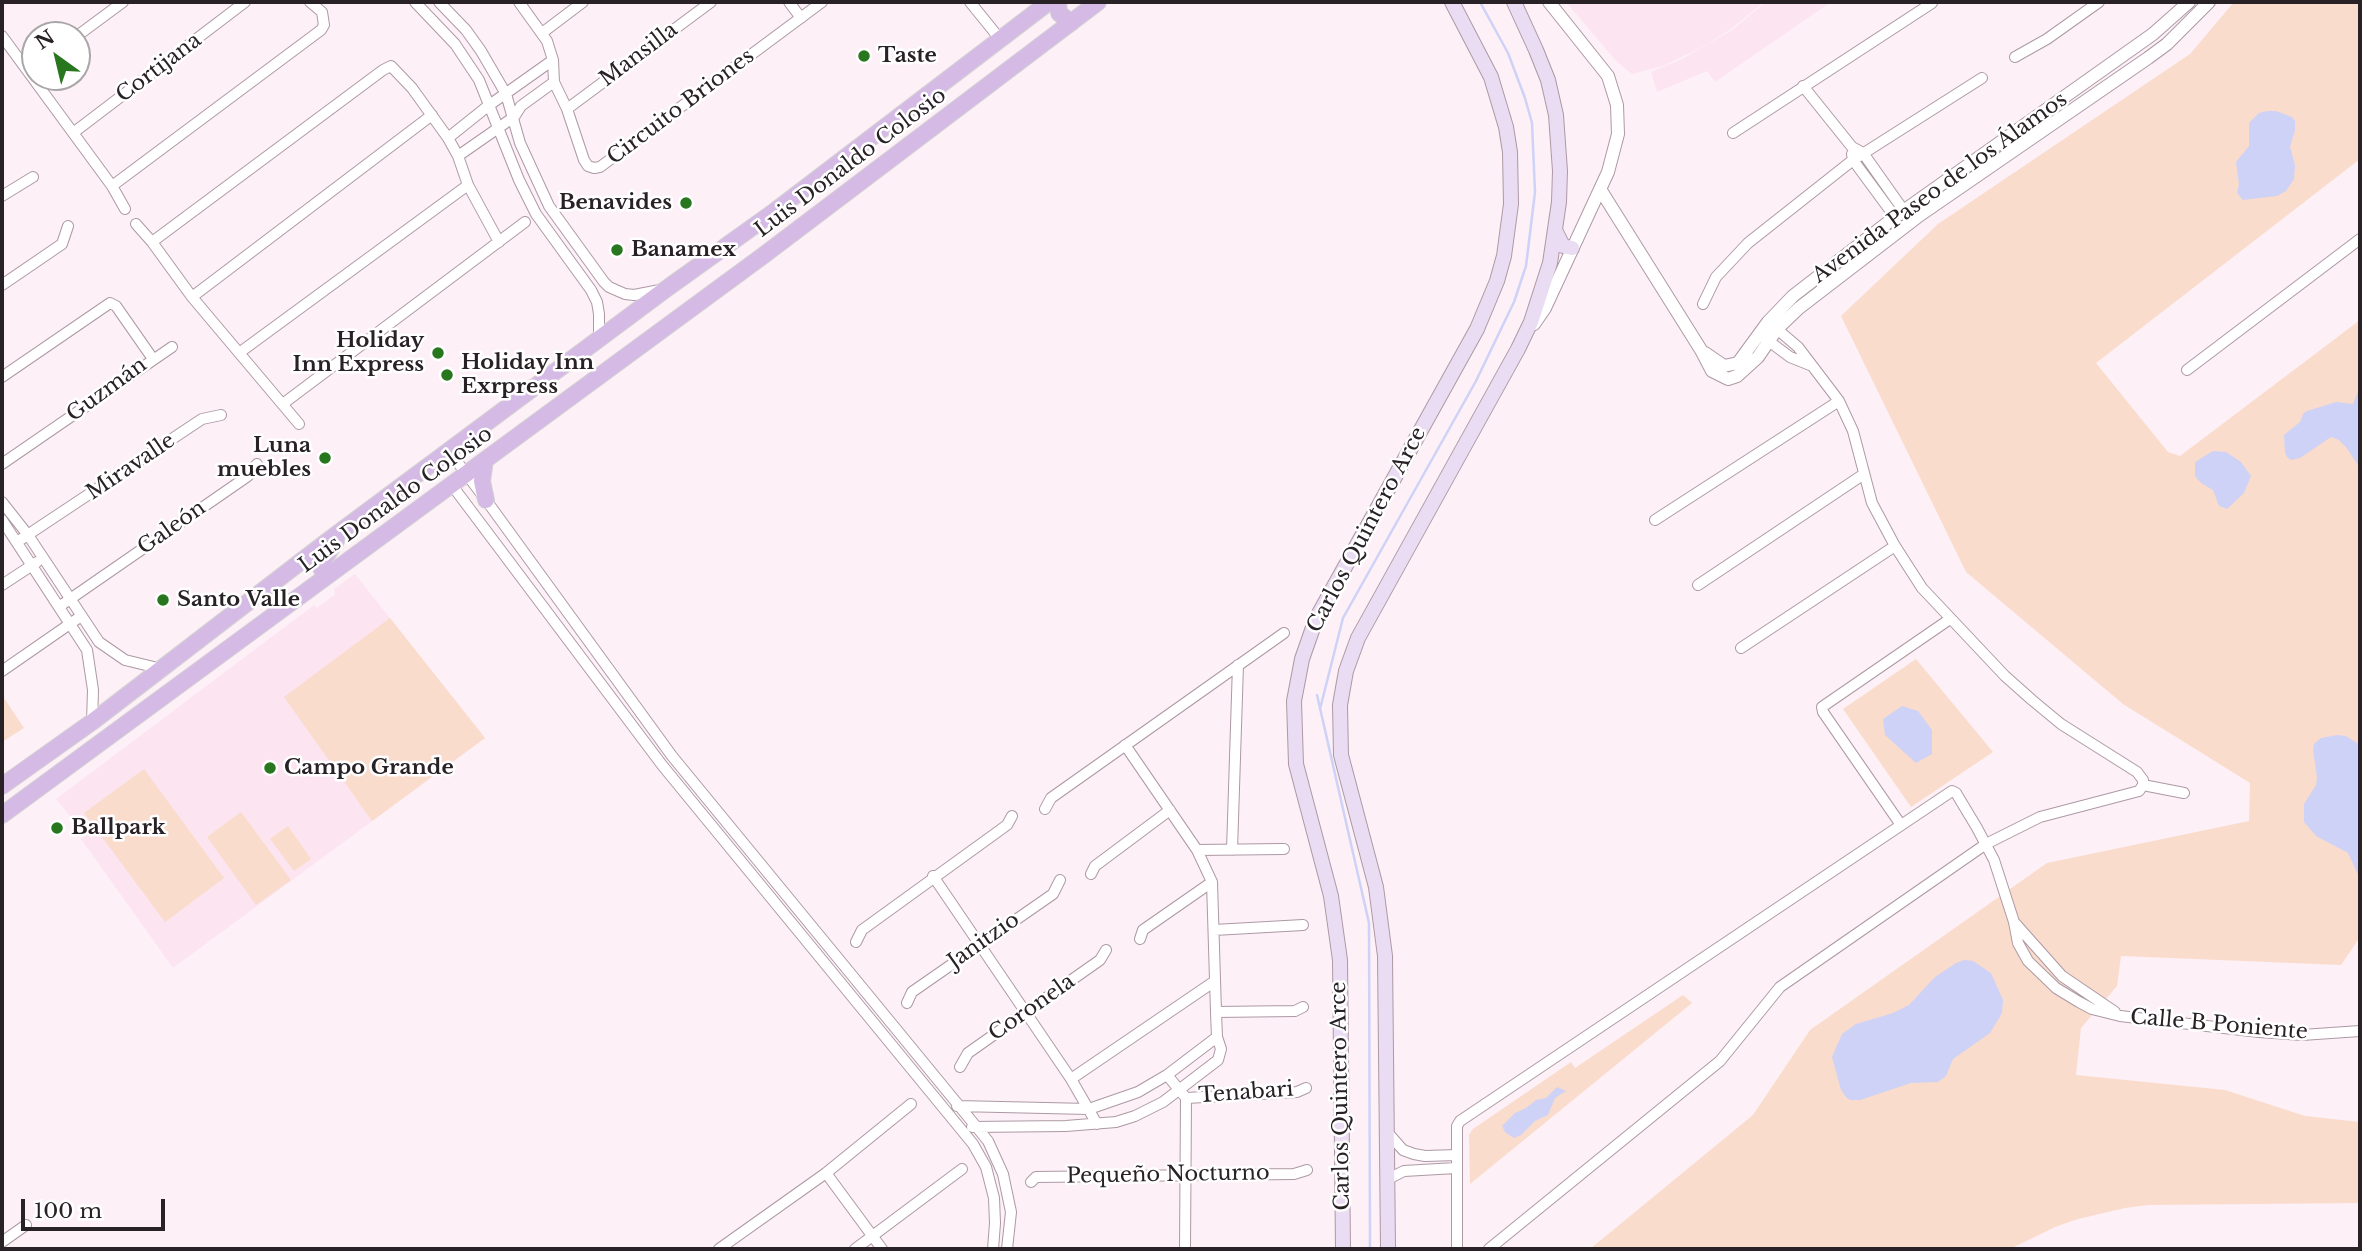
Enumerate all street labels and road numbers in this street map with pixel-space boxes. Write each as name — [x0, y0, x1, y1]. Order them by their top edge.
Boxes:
street label: Mansilla — [595, 18, 683, 92]
street label: Cortijana — [112, 28, 206, 108]
street label: Circuito Briones — [603, 44, 759, 170]
street label: Luis Donaldo Colosio — [750, 83, 952, 243]
street label: Avenida Paseo de los Álamos — [1808, 87, 2072, 289]
street label: Guzmán — [62, 353, 152, 427]
street label: Luis Donaldo Colosio — [294, 421, 498, 579]
street label: Carlos Quintero Arce — [1302, 423, 1432, 637]
street label: Miravalle — [82, 428, 180, 506]
street label: Galeón — [133, 496, 211, 560]
street label: Janitzio — [943, 907, 1025, 975]
street label: Coronela — [984, 969, 1080, 1047]
street label: Carlos Quintero Arce — [1326, 981, 1356, 1211]
street label: Calle B Poniente — [2129, 1005, 2309, 1045]
street label: Tenabari — [1198, 1077, 1294, 1109]
street label: Pequeño Nocturno — [1066, 1161, 1270, 1189]

